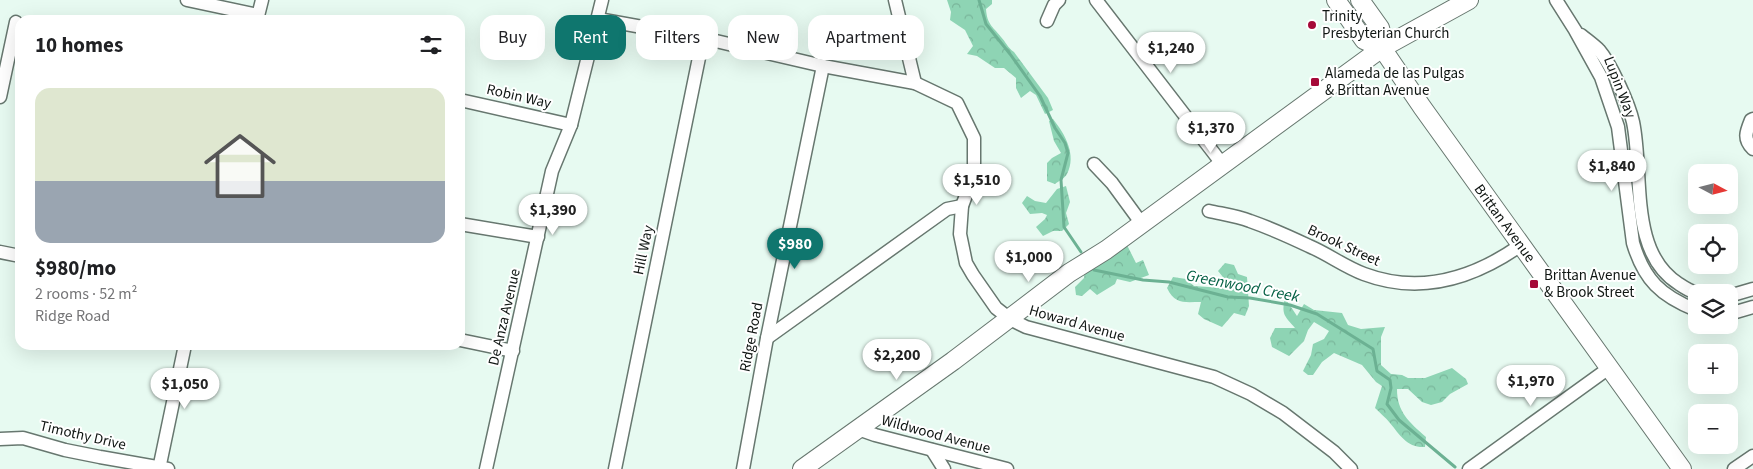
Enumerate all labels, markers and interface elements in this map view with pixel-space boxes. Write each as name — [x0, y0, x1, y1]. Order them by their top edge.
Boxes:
place label: Trinity Presbyterian Church — [1322, 6, 1449, 44]
chip: Buy — [480, 15, 545, 60]
chip: Rent — [555, 15, 626, 60]
chip: Filters — [636, 15, 718, 60]
chip: New — [728, 15, 798, 60]
chip: Apartment — [808, 15, 924, 60]
marker: Trinity Presbyterian Church — [1306, 19, 1318, 31]
text: 10 homes — [35, 30, 123, 60]
icon: filters — [417, 31, 445, 59]
pin: $1,240 — [1130, 32, 1212, 74]
text: $1,240 — [1147, 37, 1195, 59]
street label: Lupin Way — [1598, 53, 1641, 121]
place label: Alameda de las Pulgas & Brittan Avenue — [1325, 63, 1464, 101]
marker: Alameda de las Pulgas & Brittan Avenue — [1309, 76, 1321, 88]
street label: Robin Way — [484, 79, 553, 114]
pin: $1,370 — [1170, 112, 1252, 154]
text: $1,370 — [1187, 117, 1235, 139]
icon: home — [195, 121, 285, 211]
pin: $1,840 — [1571, 150, 1653, 192]
text: $1,840 — [1588, 155, 1636, 177]
pin: $1,510 — [936, 164, 1018, 206]
north arrow — [1688, 164, 1738, 214]
map controls — [1688, 164, 1738, 454]
text: $1,510 — [953, 169, 1001, 191]
street label: Brittan Avenue — [1469, 180, 1540, 267]
pin: $1,390 — [512, 194, 594, 236]
text: $1,390 — [529, 199, 577, 221]
street label: Brook Street — [1304, 219, 1384, 271]
street label: Hill Way — [628, 223, 659, 277]
button: locate — [1688, 224, 1738, 274]
pin: $980 — [765, 228, 825, 270]
text: $980 — [778, 233, 812, 255]
pin: $1,000 — [988, 240, 1070, 283]
text: $1,000 — [1005, 246, 1053, 268]
text: $980/mo — [35, 253, 116, 283]
water label: Greenwood Creek — [1184, 264, 1302, 308]
place label: Brittan Avenue & Brook Street — [1544, 265, 1636, 303]
street label: De Anza Avenue — [483, 267, 526, 368]
marker: Brittan Avenue & Brook Street — [1528, 278, 1540, 290]
text: 2 rooms · 52 m² — [35, 283, 137, 305]
button: layers — [1688, 284, 1738, 334]
street label: Ridge Road — [734, 300, 769, 374]
street label: Howard Avenue — [1027, 300, 1127, 347]
text: Ridge Road — [35, 305, 110, 327]
pin: $2,200 — [856, 338, 938, 381]
text: $2,200 — [873, 344, 921, 366]
button: + — [1688, 344, 1738, 394]
pin: $1,970 — [1490, 364, 1572, 407]
pin: $1,050 — [144, 368, 226, 410]
text: $1,970 — [1507, 370, 1555, 392]
text: $1,050 — [161, 373, 209, 395]
button: − — [1688, 404, 1738, 454]
street label: Wildwood Avenue — [879, 410, 993, 459]
street label: Timothy Drive — [38, 415, 128, 456]

